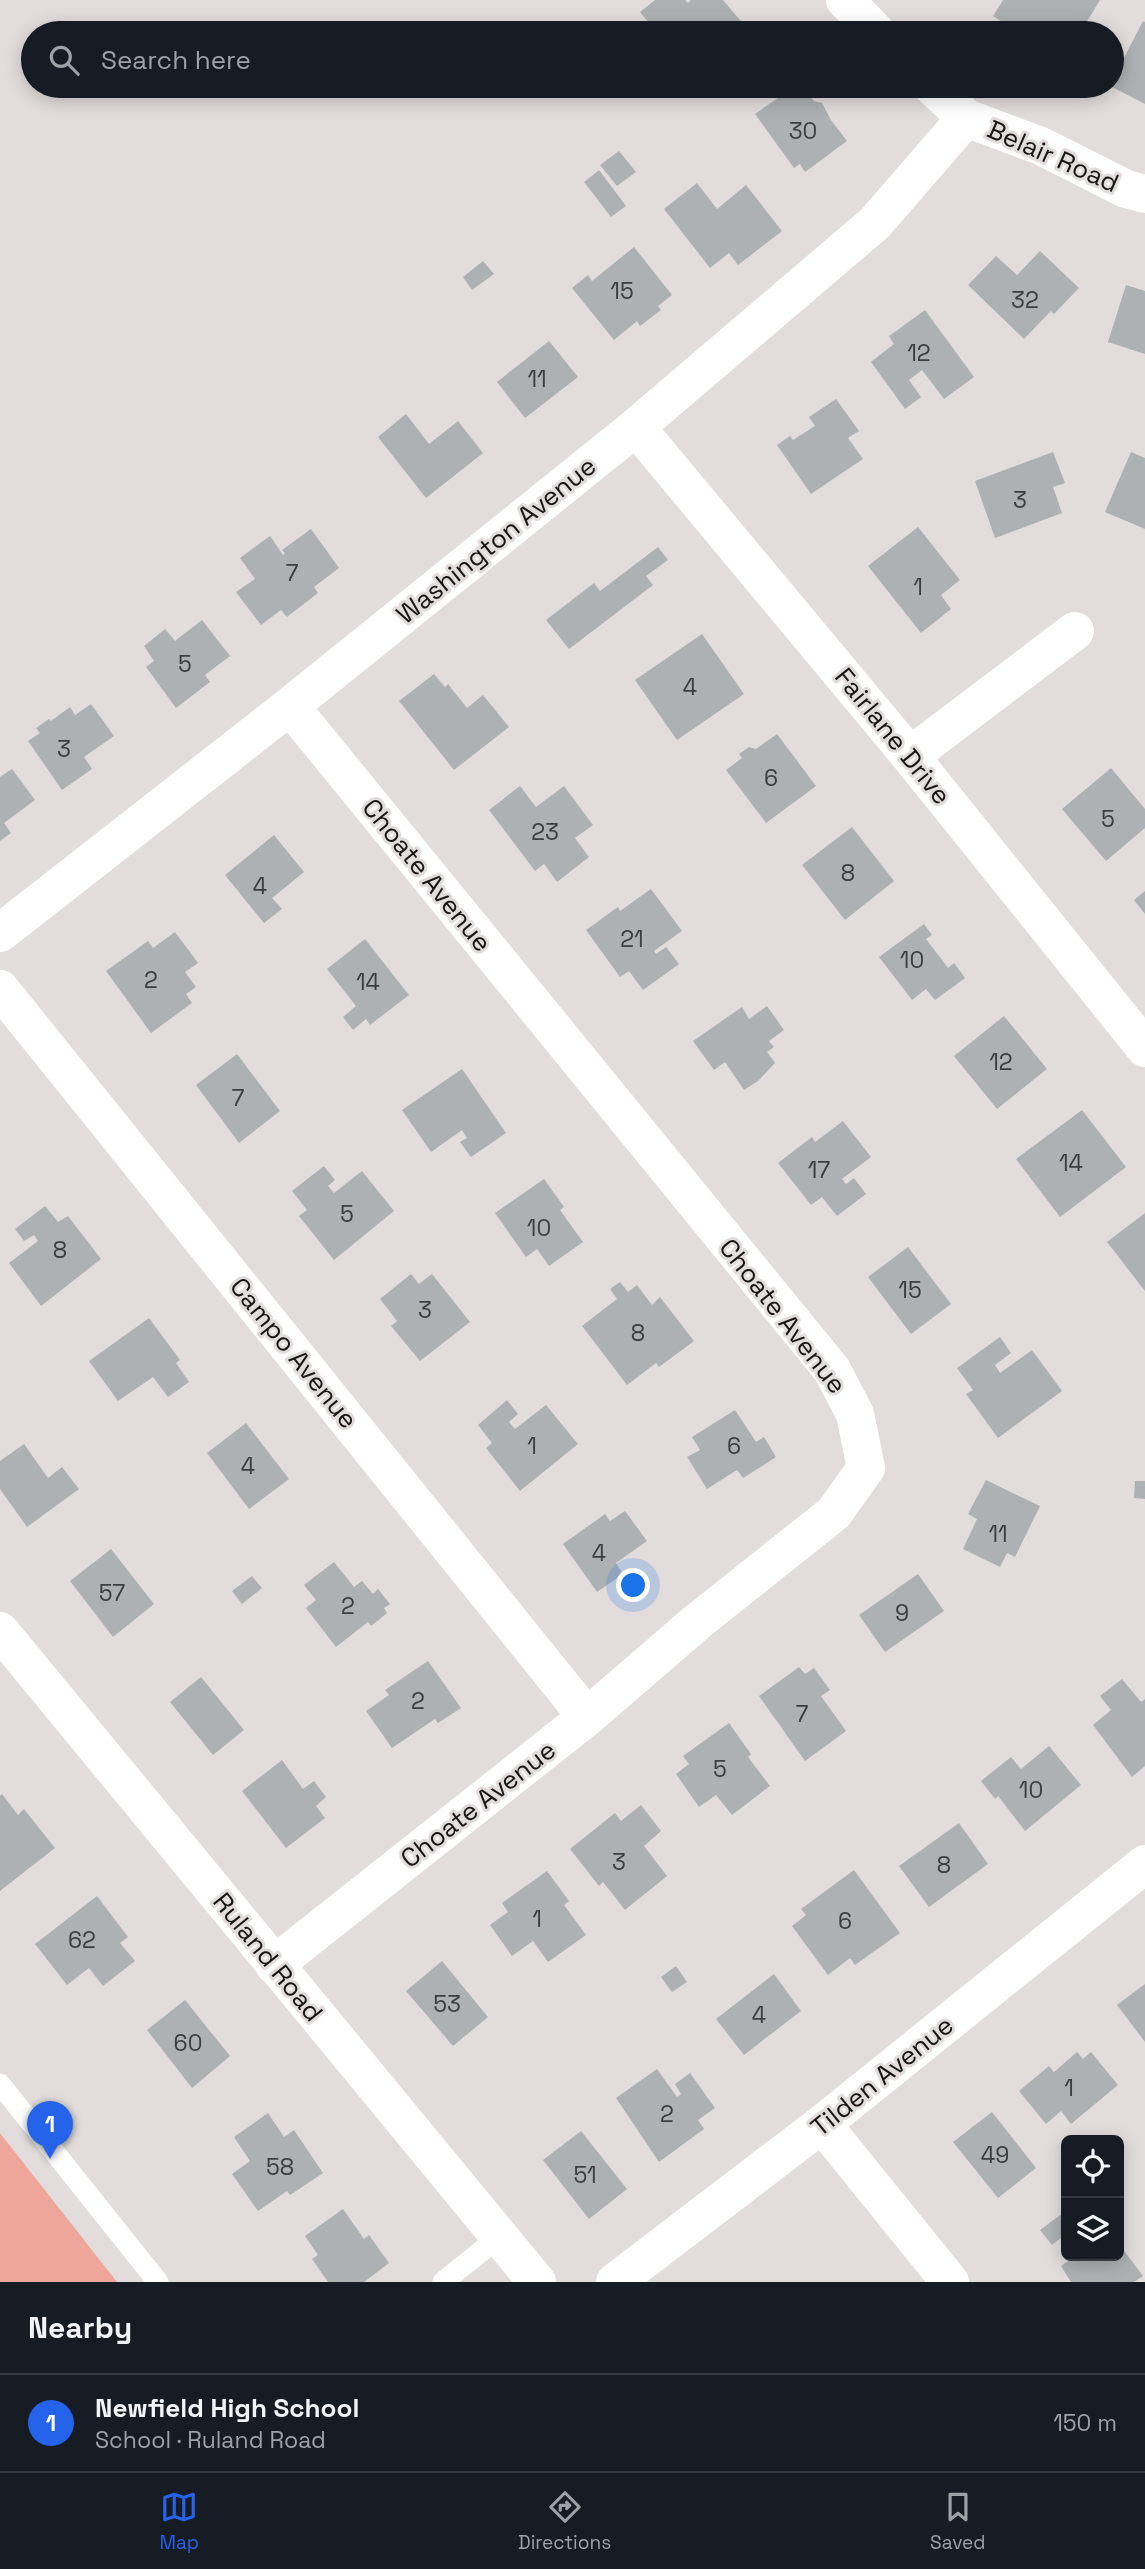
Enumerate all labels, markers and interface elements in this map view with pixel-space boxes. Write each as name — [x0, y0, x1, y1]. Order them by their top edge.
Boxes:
search box — [21, 21, 1124, 98]
icon: search — [45, 41, 83, 79]
text: Search here — [101, 43, 251, 77]
street label: Belair Road — [982, 112, 1124, 200]
house number: 30 — [789, 116, 817, 146]
house number: 15 — [610, 276, 634, 306]
house number: 32 — [1011, 285, 1039, 315]
house number: 12 — [907, 338, 931, 368]
house number: 11 — [527, 364, 547, 394]
street label: Washington Avenue — [389, 449, 603, 631]
house number: 3 — [1013, 485, 1027, 515]
house number: 7 — [286, 558, 299, 588]
house number: 1 — [913, 572, 923, 602]
house number: 5 — [178, 649, 192, 679]
street label: Fairlane Drive — [827, 661, 959, 811]
house number: 4 — [683, 672, 697, 702]
house number: 3 — [57, 734, 71, 764]
house number: 6 — [764, 763, 778, 793]
street label: Choate Avenue — [355, 791, 499, 959]
house number: 5 — [1101, 804, 1115, 834]
house number: 23 — [531, 817, 559, 847]
house number: 8 — [841, 858, 855, 888]
house number: 4 — [253, 871, 267, 901]
house number: 21 — [620, 924, 644, 954]
house number: 10 — [900, 945, 924, 975]
house number: 2 — [144, 965, 158, 995]
house number: 14 — [356, 967, 380, 997]
house number: 12 — [989, 1047, 1013, 1077]
house number: 7 — [232, 1083, 245, 1113]
house number: 14 — [1059, 1148, 1083, 1178]
house number: 17 — [808, 1155, 830, 1185]
house number: 5 — [340, 1199, 354, 1229]
house number: 10 — [527, 1213, 551, 1243]
street label: Choate Avenue — [712, 1232, 854, 1400]
house number: 8 — [53, 1235, 67, 1265]
street label: Campo Avenue — [223, 1270, 365, 1436]
house number: 15 — [898, 1275, 922, 1305]
house number: 3 — [418, 1295, 432, 1325]
house number: 8 — [631, 1318, 645, 1348]
house number: 1 — [527, 1431, 537, 1461]
house number: 6 — [727, 1431, 741, 1461]
house number: 4 — [241, 1451, 255, 1481]
house number: 11 — [988, 1519, 1008, 1549]
house number: 4 — [592, 1538, 606, 1568]
your location — [616, 1568, 650, 1602]
house number: 57 — [99, 1578, 125, 1608]
house number: 2 — [341, 1591, 355, 1621]
house number: 9 — [895, 1598, 909, 1628]
house number: 2 — [411, 1686, 425, 1716]
house number: 7 — [796, 1699, 809, 1729]
street label: Choate Avenue — [394, 1733, 562, 1875]
house number: 5 — [713, 1754, 727, 1784]
house number: 10 — [1019, 1775, 1043, 1805]
house number: 3 — [612, 1847, 626, 1877]
house number: 8 — [937, 1850, 951, 1880]
street label: Ruland Road — [205, 1885, 331, 2029]
house number: 1 — [532, 1904, 542, 1934]
house number: 6 — [838, 1906, 852, 1936]
house number: 62 — [68, 1925, 96, 1955]
house number: 53 — [433, 1989, 461, 2019]
house number: 4 — [752, 2000, 766, 2030]
street label: Tilden Avenue — [804, 2008, 960, 2144]
house number: 60 — [174, 2028, 202, 2058]
house number: 1 — [1064, 2073, 1074, 2103]
house number: 2 — [660, 2099, 674, 2129]
pin: 1 — [27, 2101, 73, 2159]
map controls — [1061, 2135, 1124, 2261]
button: locate — [1061, 2135, 1124, 2198]
house number: 49 — [981, 2140, 1009, 2170]
house number: 58 — [266, 2152, 294, 2182]
house number: 51 — [573, 2160, 597, 2190]
button: layers — [1061, 2198, 1124, 2261]
text: Nearby — [28, 2308, 132, 2347]
text: Newfield High School — [95, 2391, 359, 2425]
text: 1 — [46, 2408, 56, 2438]
text: 150 m — [1053, 2408, 1117, 2438]
text: School · Ruland Road — [95, 2425, 326, 2455]
tab: Map — [159, 2488, 199, 2555]
tab: Directions — [518, 2488, 611, 2555]
tab: Saved — [930, 2488, 986, 2555]

